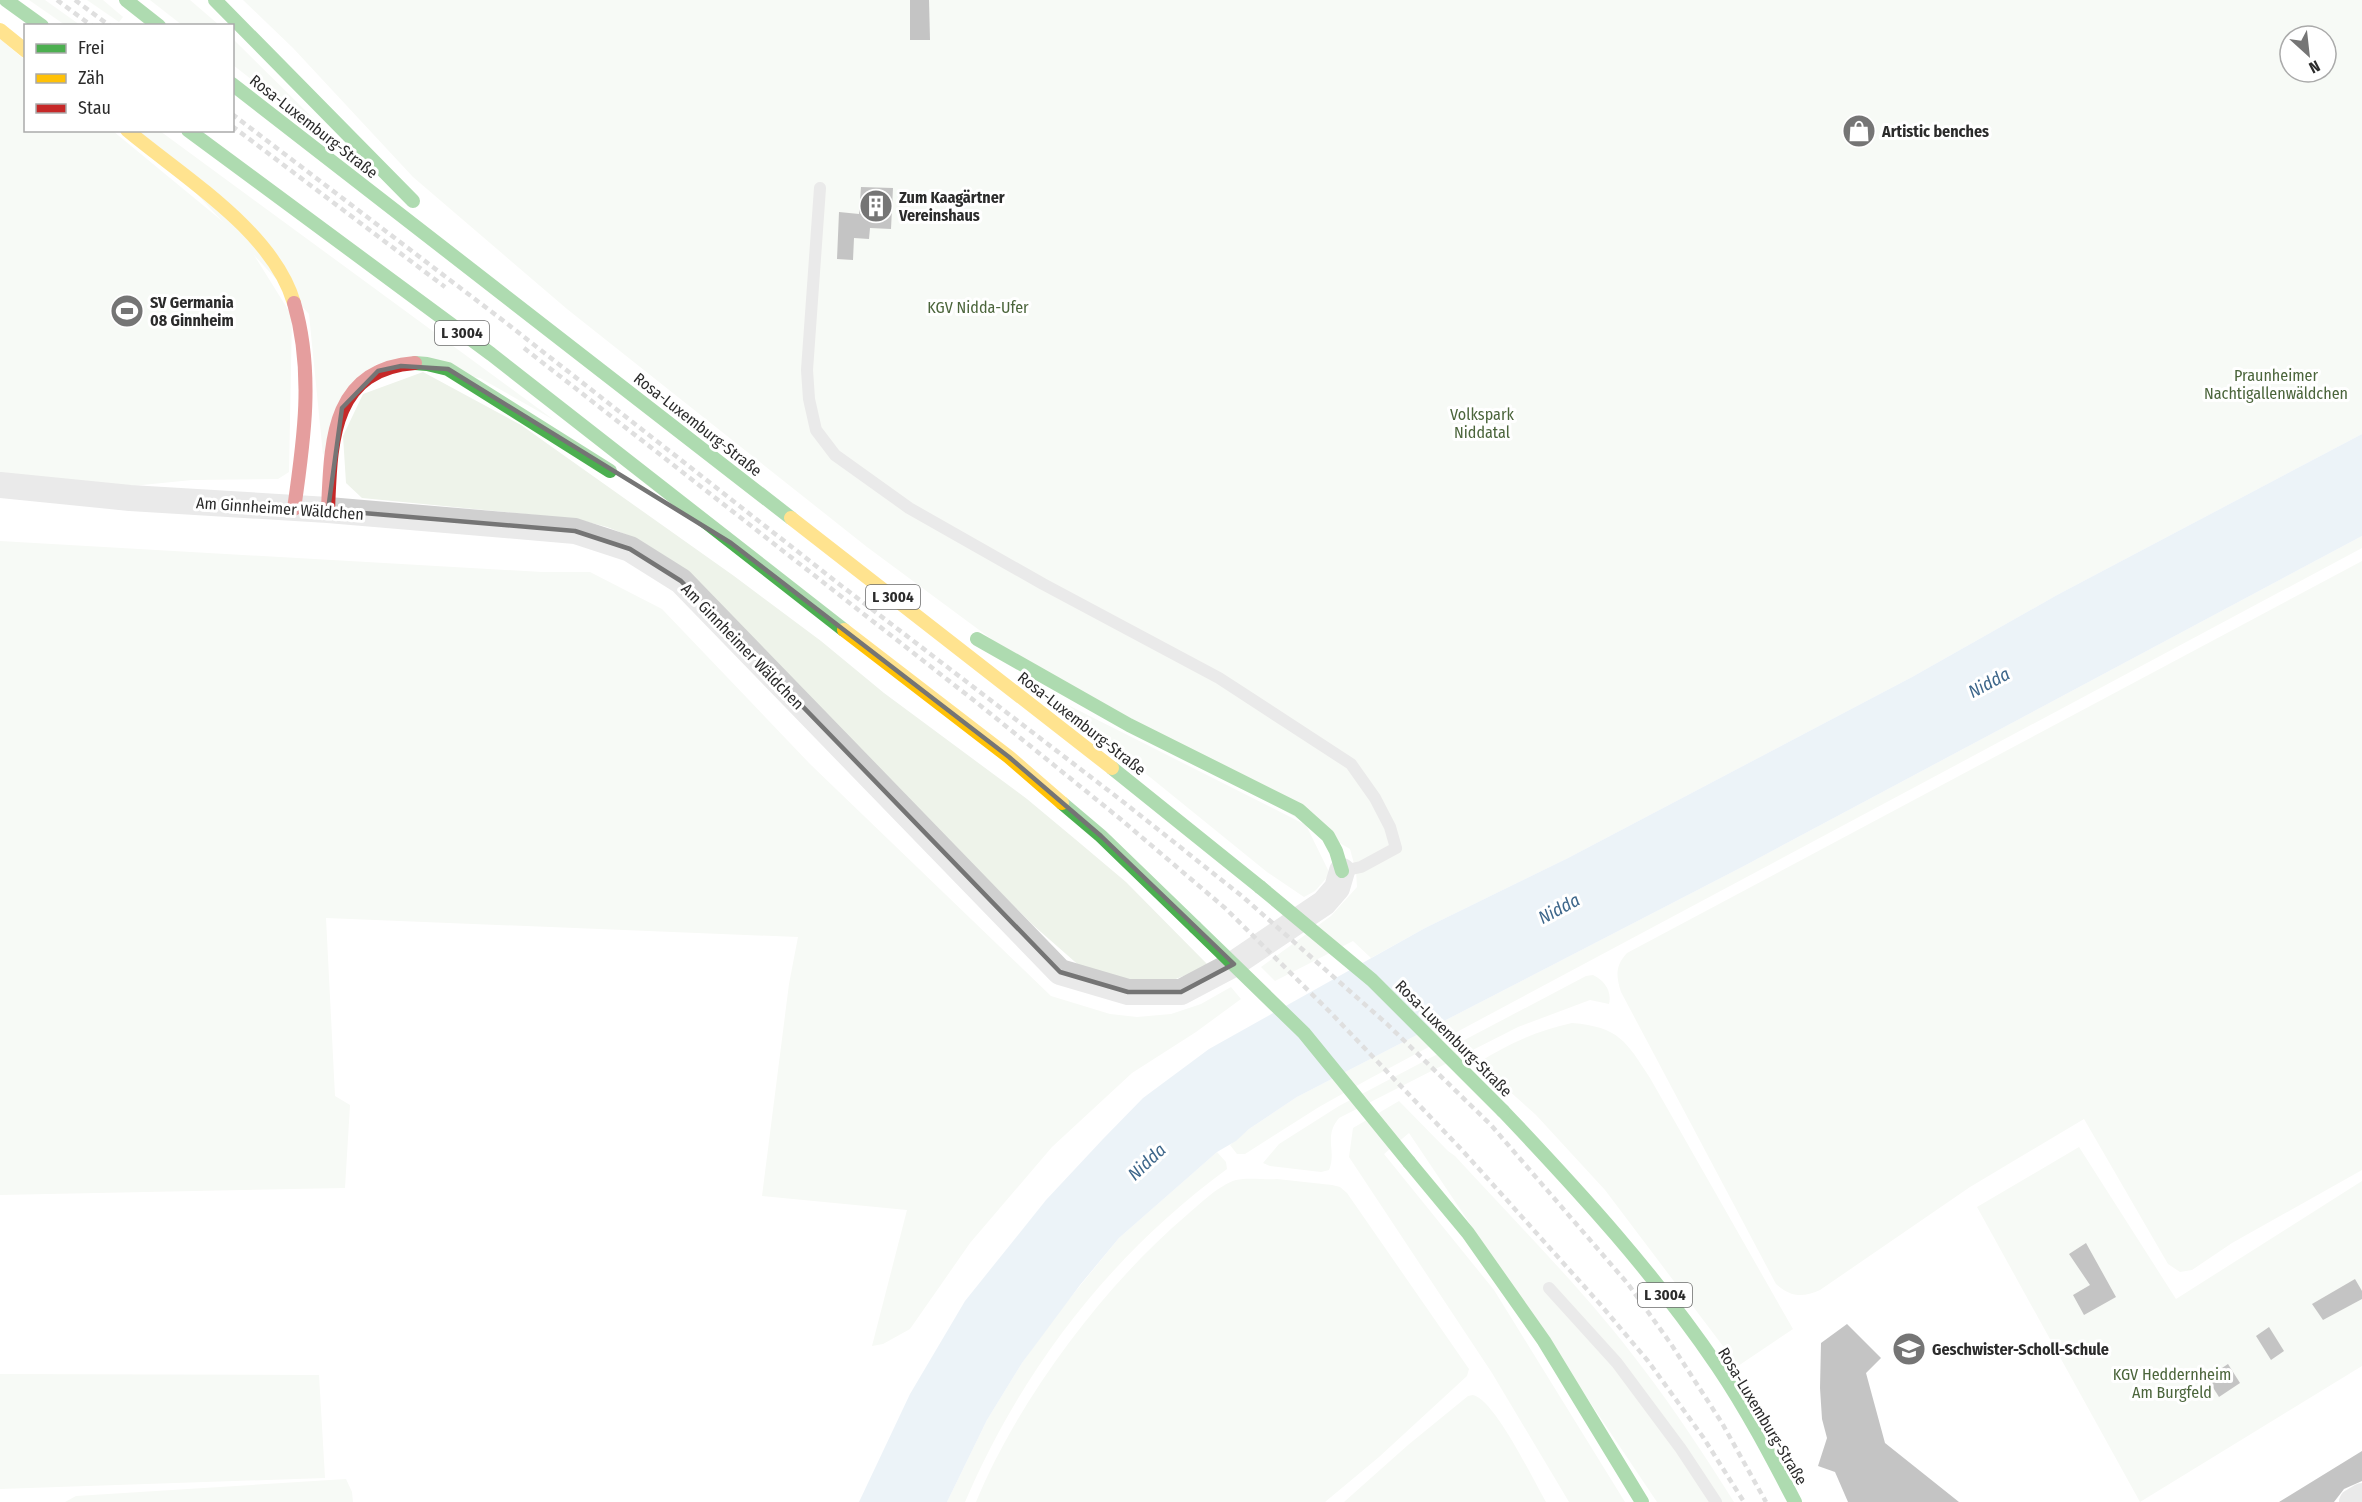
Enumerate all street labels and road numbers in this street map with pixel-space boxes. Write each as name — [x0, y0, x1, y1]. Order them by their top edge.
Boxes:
street label: Rosa-Luxemburg-Straße — [246, 71, 381, 182]
road number: L 3004 — [435, 321, 489, 345]
street label: Rosa-Luxemburg-Straße — [630, 369, 765, 480]
street label: Am Ginnheimer Wäldchen — [196, 493, 364, 524]
street label: Am Ginnheimer Wäldchen — [677, 579, 808, 713]
road number: L 3004 — [866, 585, 920, 609]
street label: Rosa-Luxemburg-Straße — [1014, 668, 1149, 779]
street label: Rosa-Luxemburg-Straße — [1391, 976, 1516, 1101]
road number: L 3004 — [1638, 1283, 1692, 1307]
street label: Rosa-Luxemburg-Straße — [1714, 1344, 1811, 1488]

